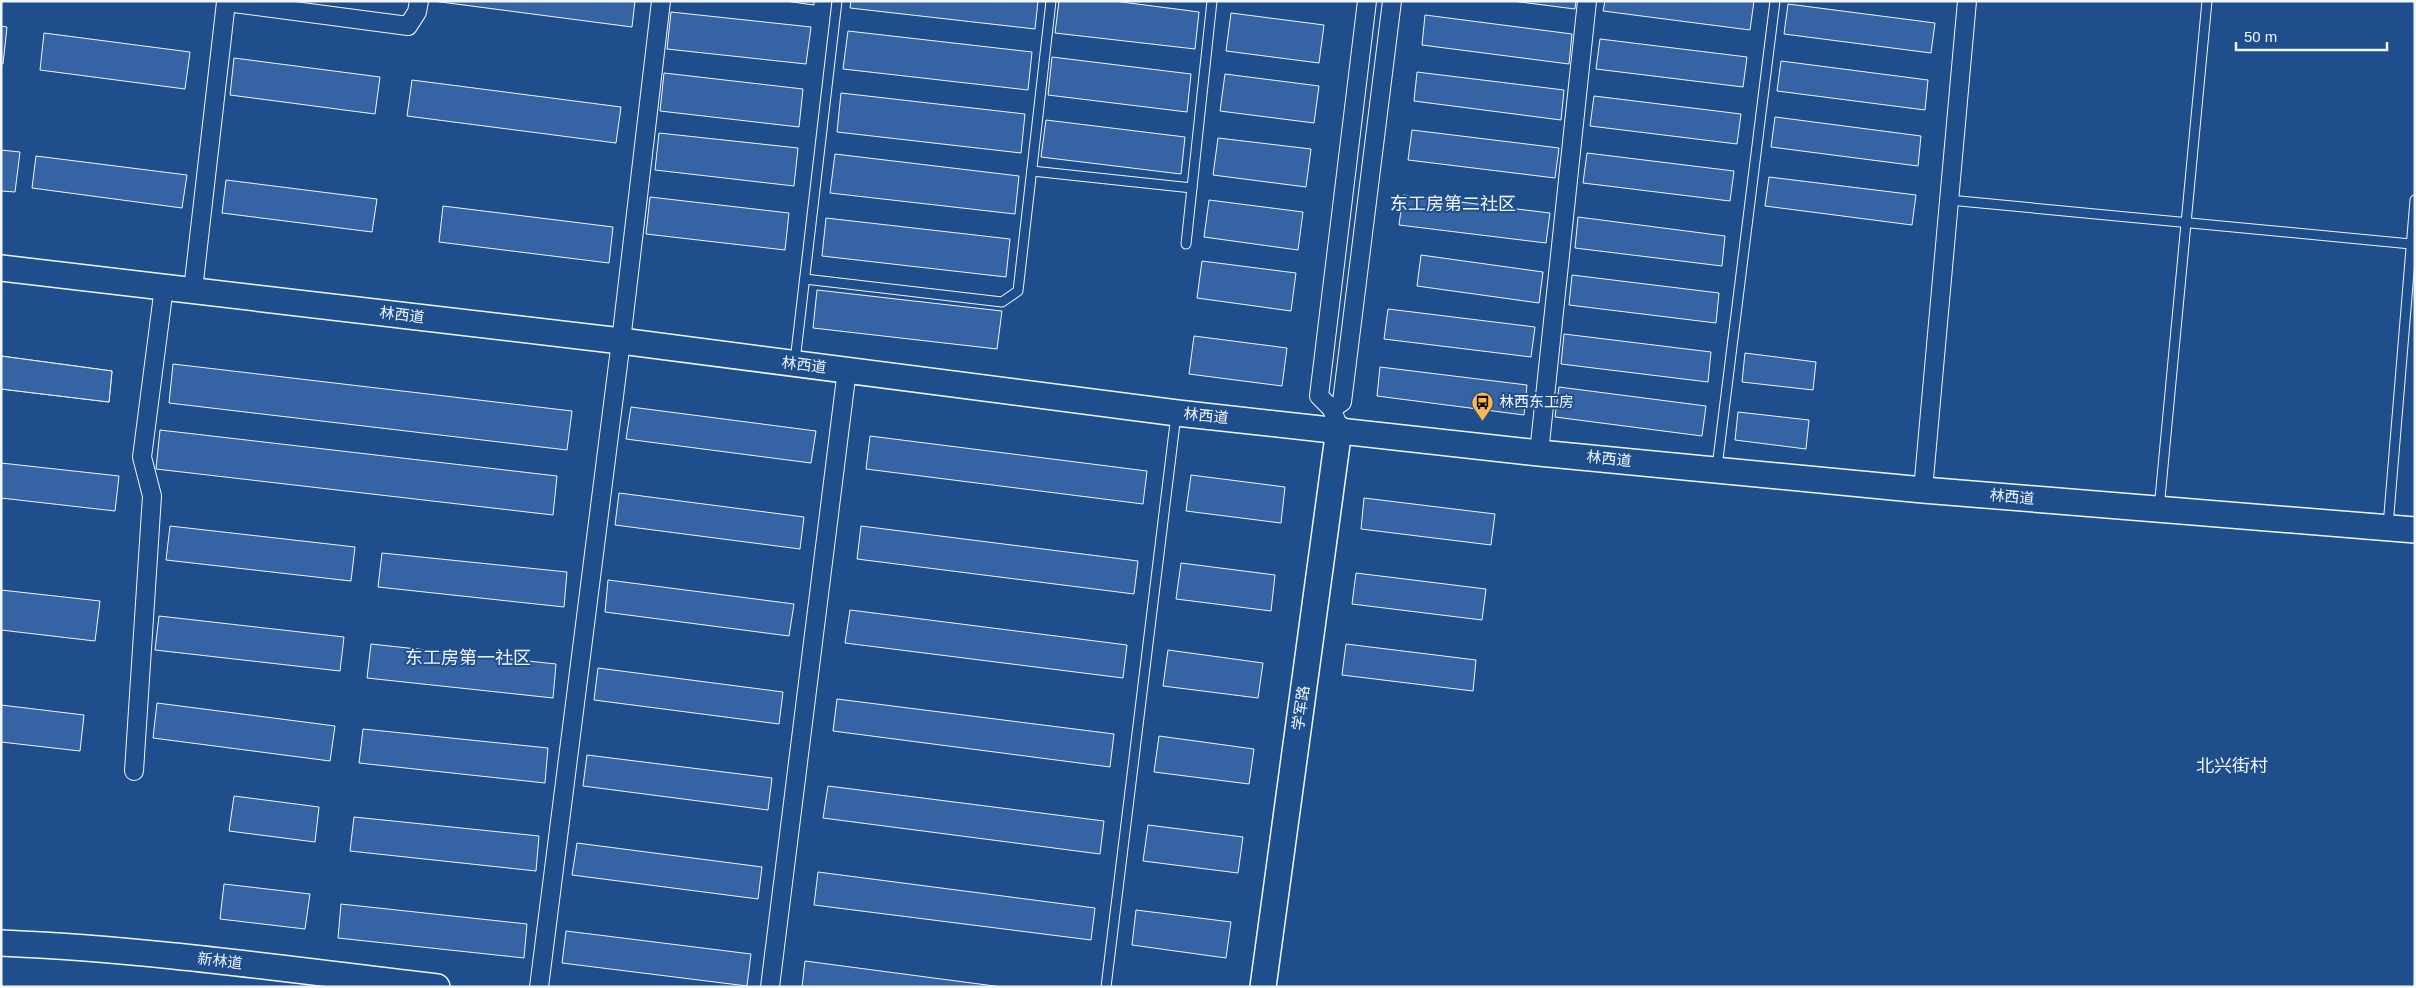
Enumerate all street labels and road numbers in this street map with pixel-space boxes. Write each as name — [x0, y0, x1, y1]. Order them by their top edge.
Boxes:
street label: 林西道 — [379, 303, 425, 326]
street label: 林西道 — [781, 353, 827, 376]
street label: 林西道 — [1183, 405, 1229, 426]
street label: 林西道 — [1586, 448, 1632, 469]
street label: 林西道 — [1989, 486, 2035, 507]
street label: 学军路 — [1289, 684, 1312, 731]
street label: 新林道 — [197, 949, 243, 972]

